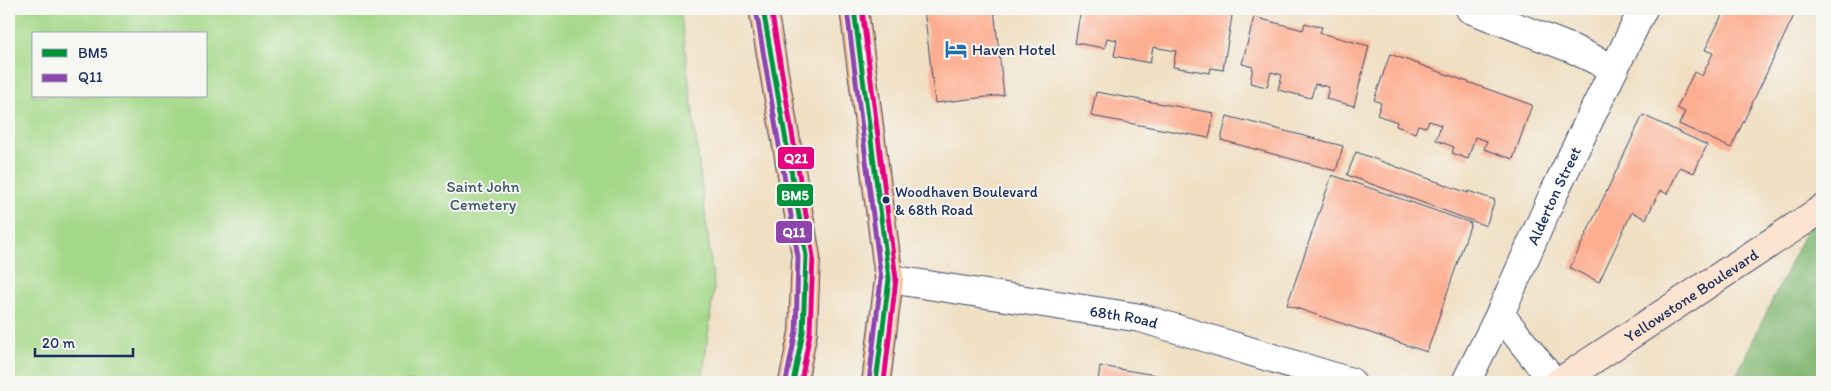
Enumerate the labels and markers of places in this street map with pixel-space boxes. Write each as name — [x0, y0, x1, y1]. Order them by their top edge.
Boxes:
hotel icon: Haven Hotel — [943, 36, 969, 62]
place label: Haven Hotel — [972, 40, 1056, 59]
place label: Woodhaven Boulevard & 68th Road — [895, 183, 1038, 219]
marker: Woodhaven Boulevard & 68th Road — [881, 195, 891, 205]

